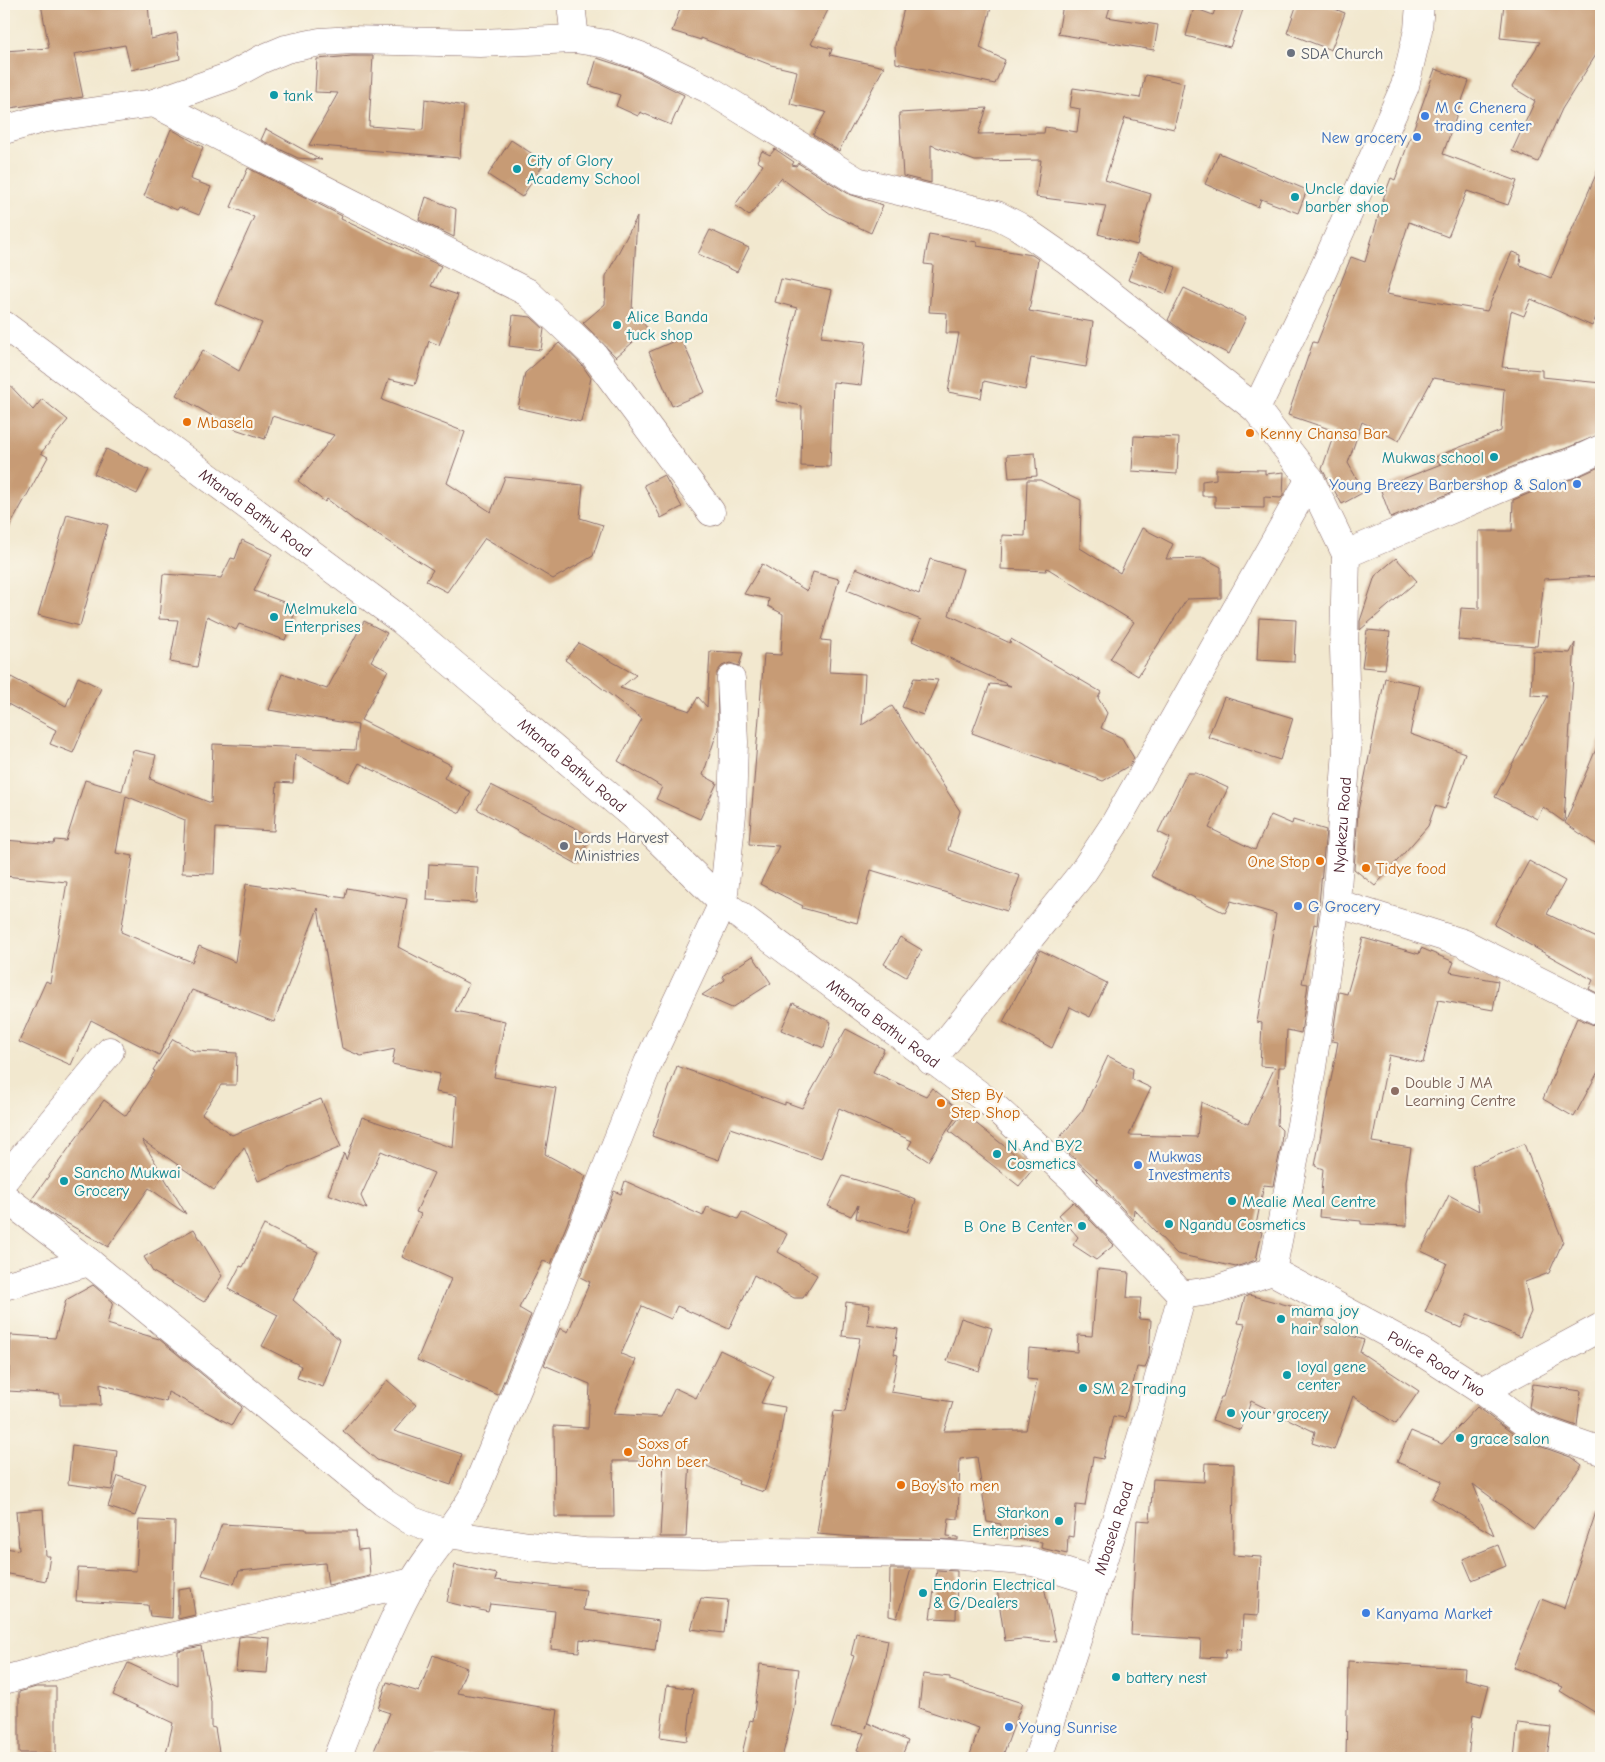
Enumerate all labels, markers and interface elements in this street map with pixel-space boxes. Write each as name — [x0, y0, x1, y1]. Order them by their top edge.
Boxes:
place label: SDA Church — [1301, 45, 1383, 63]
marker: SDA Church — [1285, 47, 1297, 59]
place label: tank — [283, 87, 313, 105]
marker: tank — [268, 89, 280, 101]
place label: M C Chenera trading center — [1434, 99, 1532, 135]
marker: M C Chenera trading center — [1419, 110, 1431, 122]
place label: New grocery — [1321, 129, 1408, 147]
marker: New grocery — [1411, 131, 1423, 143]
place label: City of Glory Academy School — [527, 152, 640, 188]
marker: City of Glory Academy School — [511, 163, 523, 175]
place label: Uncle davie barber shop — [1305, 180, 1389, 216]
marker: Uncle davie barber shop — [1289, 191, 1301, 203]
place label: Alice Banda tuck shop — [626, 308, 708, 344]
marker: Alice Banda tuck shop — [611, 319, 623, 331]
place label: Mbasela — [197, 414, 254, 432]
marker: Mbasela — [181, 416, 193, 428]
place label: Kenny Chansa Bar — [1260, 425, 1388, 443]
marker: Kenny Chansa Bar — [1244, 427, 1256, 439]
place label: Mukwas school — [1382, 449, 1484, 467]
marker: Mukwas school — [1488, 451, 1500, 463]
street label: Mtanda Bathu Road — [195, 465, 315, 561]
place label: Young Breezy Barbershop & Salon — [1329, 476, 1567, 494]
marker: Young Breezy Barbershop & Salon — [1571, 478, 1583, 490]
place label: Melmukela Enterprises — [284, 600, 361, 636]
marker: Melmukela Enterprises — [268, 611, 280, 623]
street label: Mtanda Bathu Road — [514, 715, 630, 816]
street label: Nyakezu Road — [1330, 776, 1355, 874]
place label: Lords Harvest Ministries — [574, 829, 669, 865]
marker: Lords Harvest Ministries — [558, 840, 570, 852]
place label: One Stop — [1248, 853, 1310, 871]
marker: One Stop — [1314, 855, 1326, 867]
place label: Tidye food — [1376, 860, 1446, 878]
marker: Tidye food — [1360, 862, 1372, 874]
place label: G Grocery — [1308, 898, 1381, 916]
marker: G Grocery — [1292, 900, 1304, 912]
street label: Mtanda Bathu Road — [823, 976, 943, 1072]
place label: Double J MA Learning Centre — [1405, 1074, 1516, 1110]
marker: Double J MA Learning Centre — [1389, 1085, 1401, 1097]
place label: Step By Step Shop — [951, 1086, 1020, 1122]
marker: Step By Step Shop — [935, 1097, 947, 1109]
place label: N And BY2 Cosmetics — [1007, 1137, 1083, 1173]
marker: N And BY2 Cosmetics — [991, 1148, 1003, 1160]
place label: Mukwas Investments — [1148, 1148, 1230, 1184]
marker: Mukwas Investments — [1132, 1159, 1144, 1171]
place label: Sancho Mukwai Grocery — [74, 1164, 181, 1200]
marker: Sancho Mukwai Grocery — [58, 1175, 70, 1187]
place label: Mealie Meal Centre — [1242, 1193, 1376, 1211]
marker: Mealie Meal Centre — [1226, 1195, 1238, 1207]
place label: Ngandu Cosmetics — [1179, 1216, 1306, 1234]
place label: B One B Center — [964, 1218, 1073, 1236]
marker: Ngandu Cosmetics — [1163, 1218, 1175, 1230]
marker: B One B Center — [1076, 1220, 1088, 1232]
place label: mama joy hair salon — [1291, 1302, 1359, 1338]
marker: mama joy hair salon — [1275, 1313, 1287, 1325]
street label: Police Road Two — [1385, 1327, 1488, 1401]
place label: loyal gene center — [1297, 1358, 1366, 1394]
marker: loyal gene center — [1281, 1369, 1293, 1381]
place label: SM 2 Trading — [1093, 1380, 1186, 1398]
marker: SM 2 Trading — [1077, 1382, 1089, 1394]
place label: your grocery — [1240, 1405, 1329, 1423]
marker: your grocery — [1225, 1407, 1237, 1419]
place label: grace salon — [1470, 1430, 1550, 1448]
marker: grace salon — [1454, 1432, 1466, 1444]
place label: Soxs of John beer — [638, 1435, 708, 1471]
marker: Soxs of John beer — [622, 1446, 634, 1458]
place label: Boy's to men — [911, 1477, 1000, 1495]
marker: Boy's to men — [895, 1479, 907, 1491]
street label: Mbasela Road — [1091, 1480, 1137, 1577]
place label: Starkon Enterprises — [972, 1504, 1049, 1540]
marker: Starkon Enterprises — [1053, 1515, 1065, 1527]
place label: Endorin Electrical & G/Dealers — [933, 1576, 1056, 1612]
marker: Endorin Electrical & G/Dealers — [917, 1587, 929, 1599]
place label: Kanyama Market — [1376, 1605, 1493, 1623]
marker: Kanyama Market — [1360, 1607, 1372, 1619]
place label: battery nest — [1126, 1669, 1207, 1687]
marker: battery nest — [1110, 1671, 1122, 1683]
place label: Young Sunrise — [1019, 1719, 1117, 1737]
marker: Young Sunrise — [1003, 1721, 1015, 1733]

